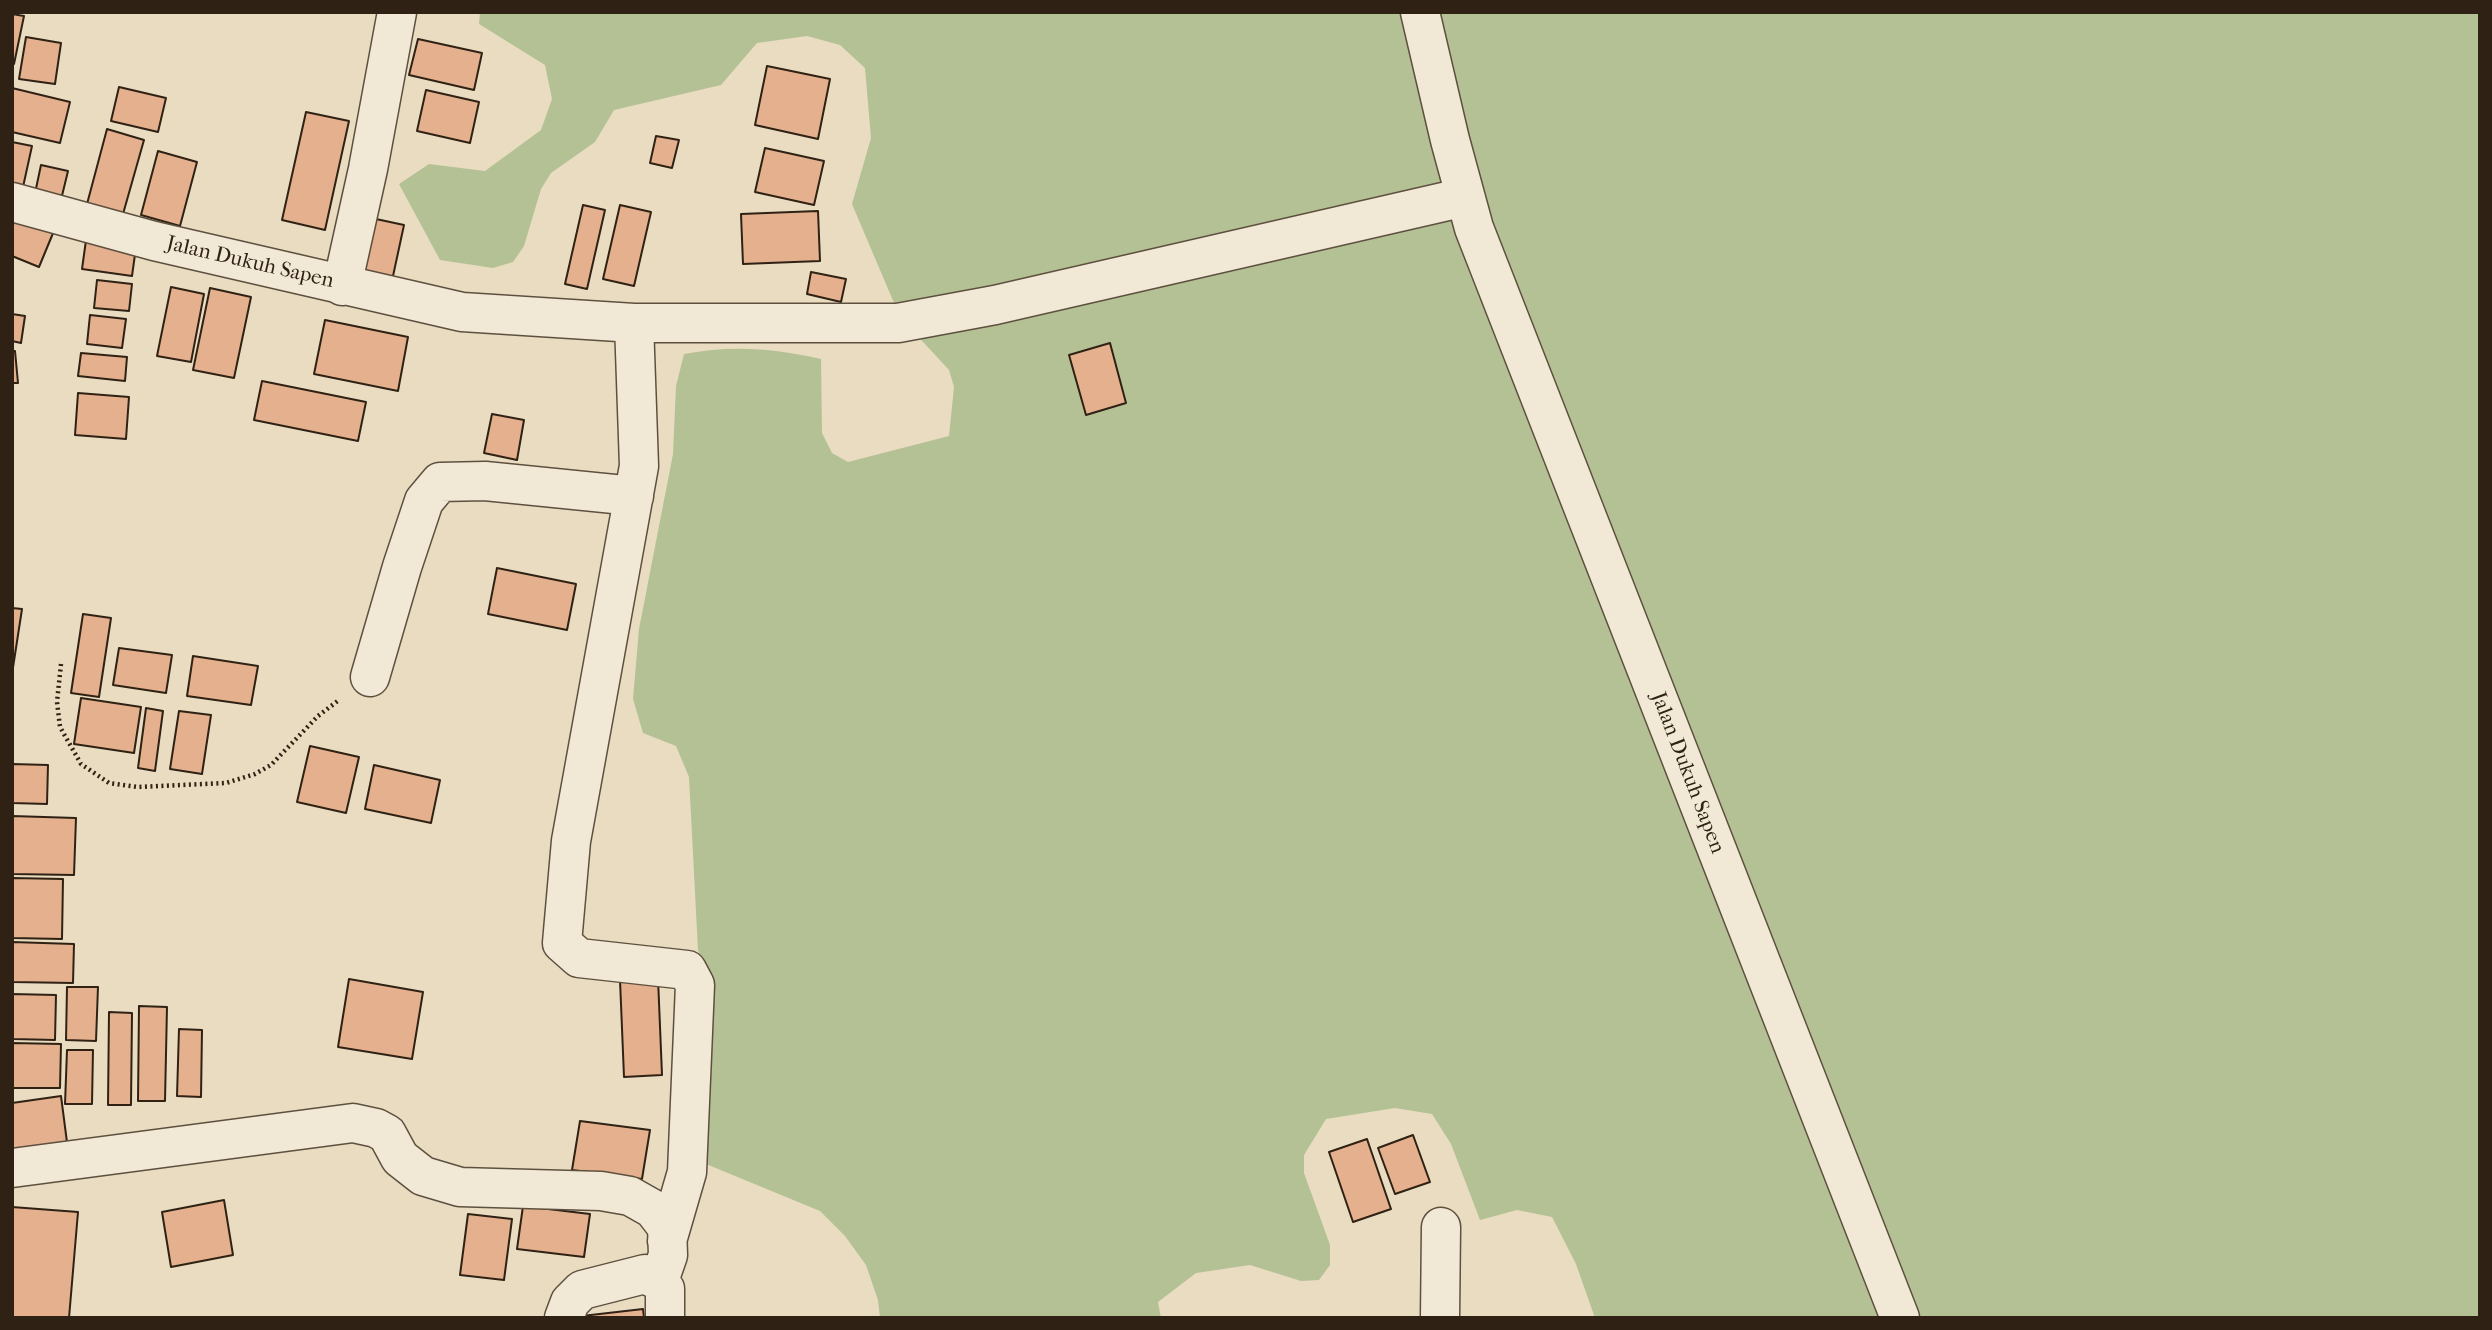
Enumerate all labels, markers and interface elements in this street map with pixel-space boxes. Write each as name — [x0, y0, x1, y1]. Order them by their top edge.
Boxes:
street label: Jalan Dukuh Sapen — [164, 232, 336, 294]
street label: Jalan Dukuh Sapen — [1645, 689, 1729, 857]

